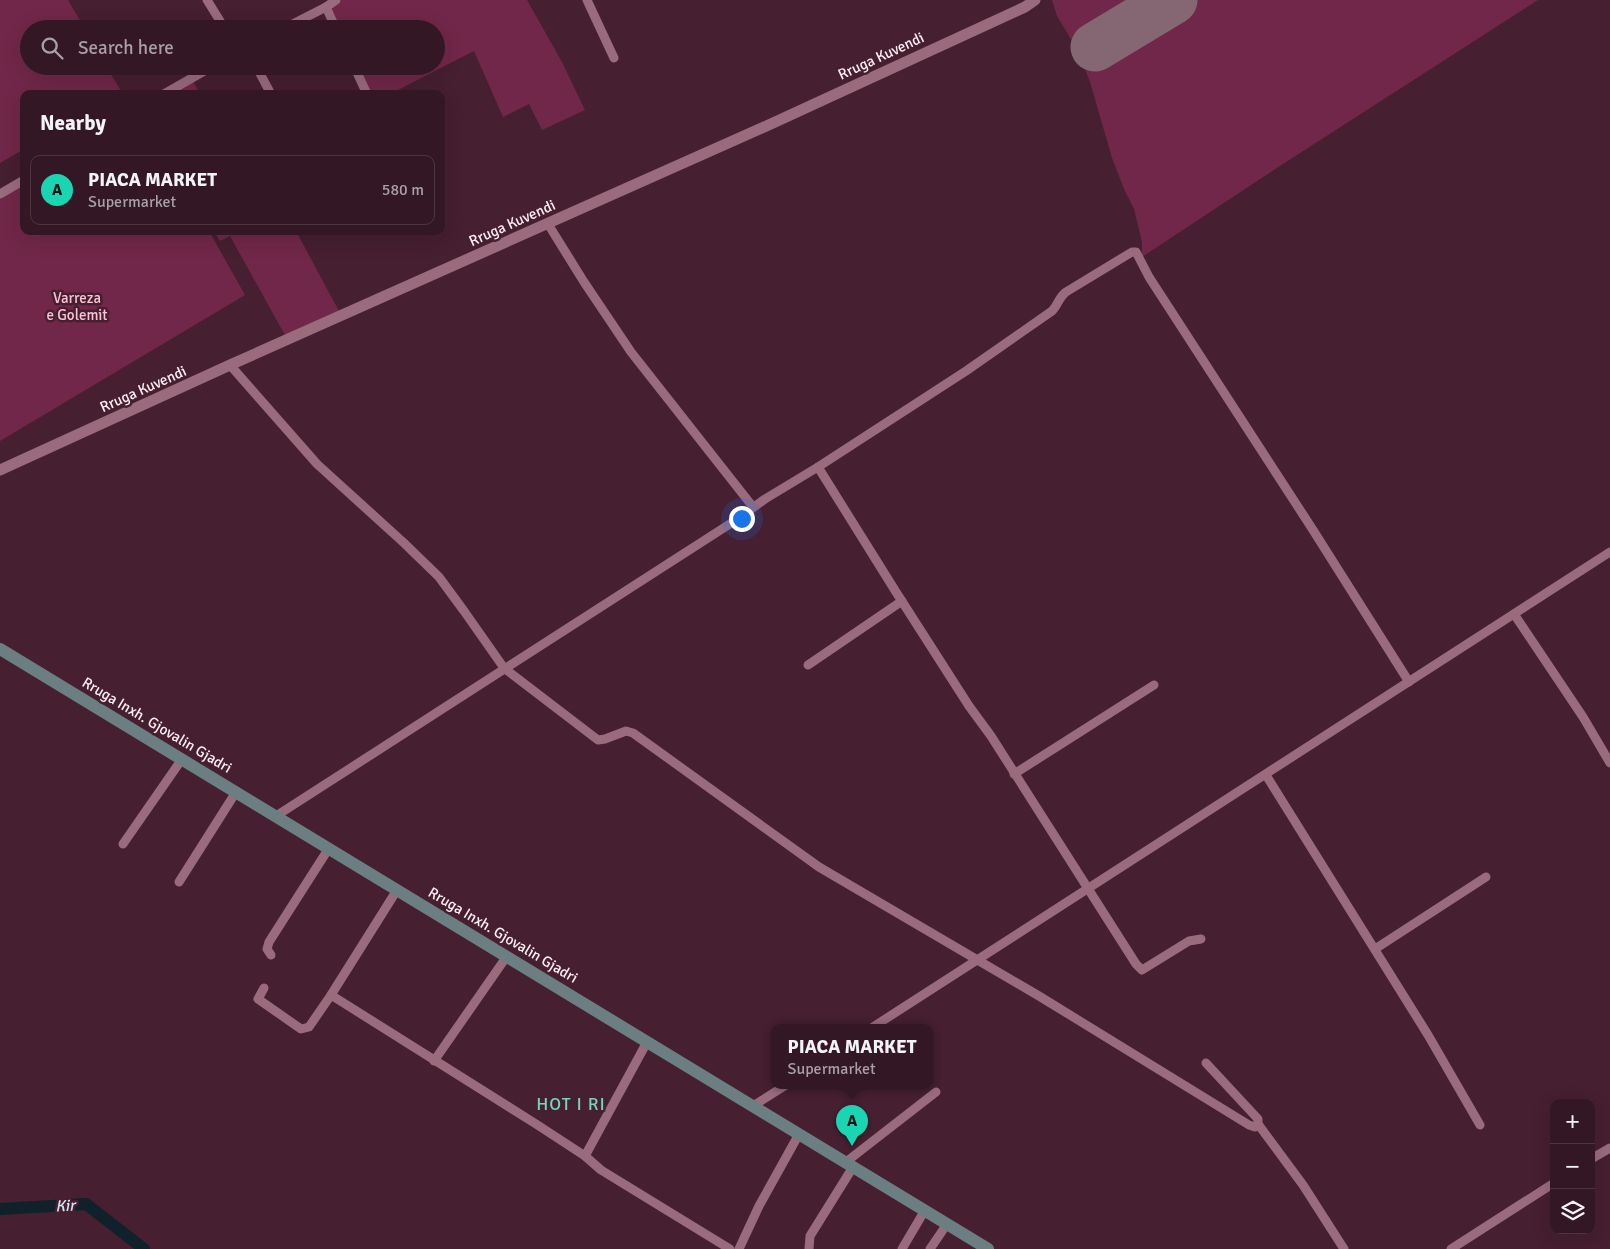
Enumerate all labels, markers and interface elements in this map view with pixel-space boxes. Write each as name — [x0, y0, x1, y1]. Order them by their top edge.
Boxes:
search box — [20, 20, 445, 75]
street label: Rruga Kuvendi — [835, 28, 927, 84]
icon: search — [38, 34, 66, 62]
text: Search here — [78, 36, 174, 60]
text: Nearby — [40, 110, 106, 136]
text: PIACA MARKET — [88, 168, 217, 192]
text: A — [52, 180, 62, 200]
text: 580 m — [382, 180, 424, 200]
text: Supermarket — [88, 192, 176, 212]
street label: Rruga Kuvendi — [466, 196, 558, 250]
park label: Varreza e Golemit — [46, 289, 108, 324]
street label: Rruga Kuvendi — [97, 362, 189, 416]
your location — [729, 506, 755, 532]
street label: Rruga Inxh. Gjovalin Gjadri — [79, 673, 235, 777]
street label: Rruga Inxh. Gjovalin Gjadri — [425, 883, 581, 987]
popup — [771, 1024, 933, 1089]
text: PIACA MARKET — [788, 1035, 916, 1059]
text: Supermarket — [788, 1059, 876, 1079]
district label: HOT I RI — [536, 1093, 606, 1115]
map controls — [1550, 1099, 1595, 1234]
button: + — [1550, 1099, 1595, 1144]
pin: A — [836, 1105, 868, 1146]
button: − — [1550, 1144, 1595, 1189]
button: layers — [1550, 1189, 1595, 1234]
water label: Kir — [55, 1195, 78, 1217]

